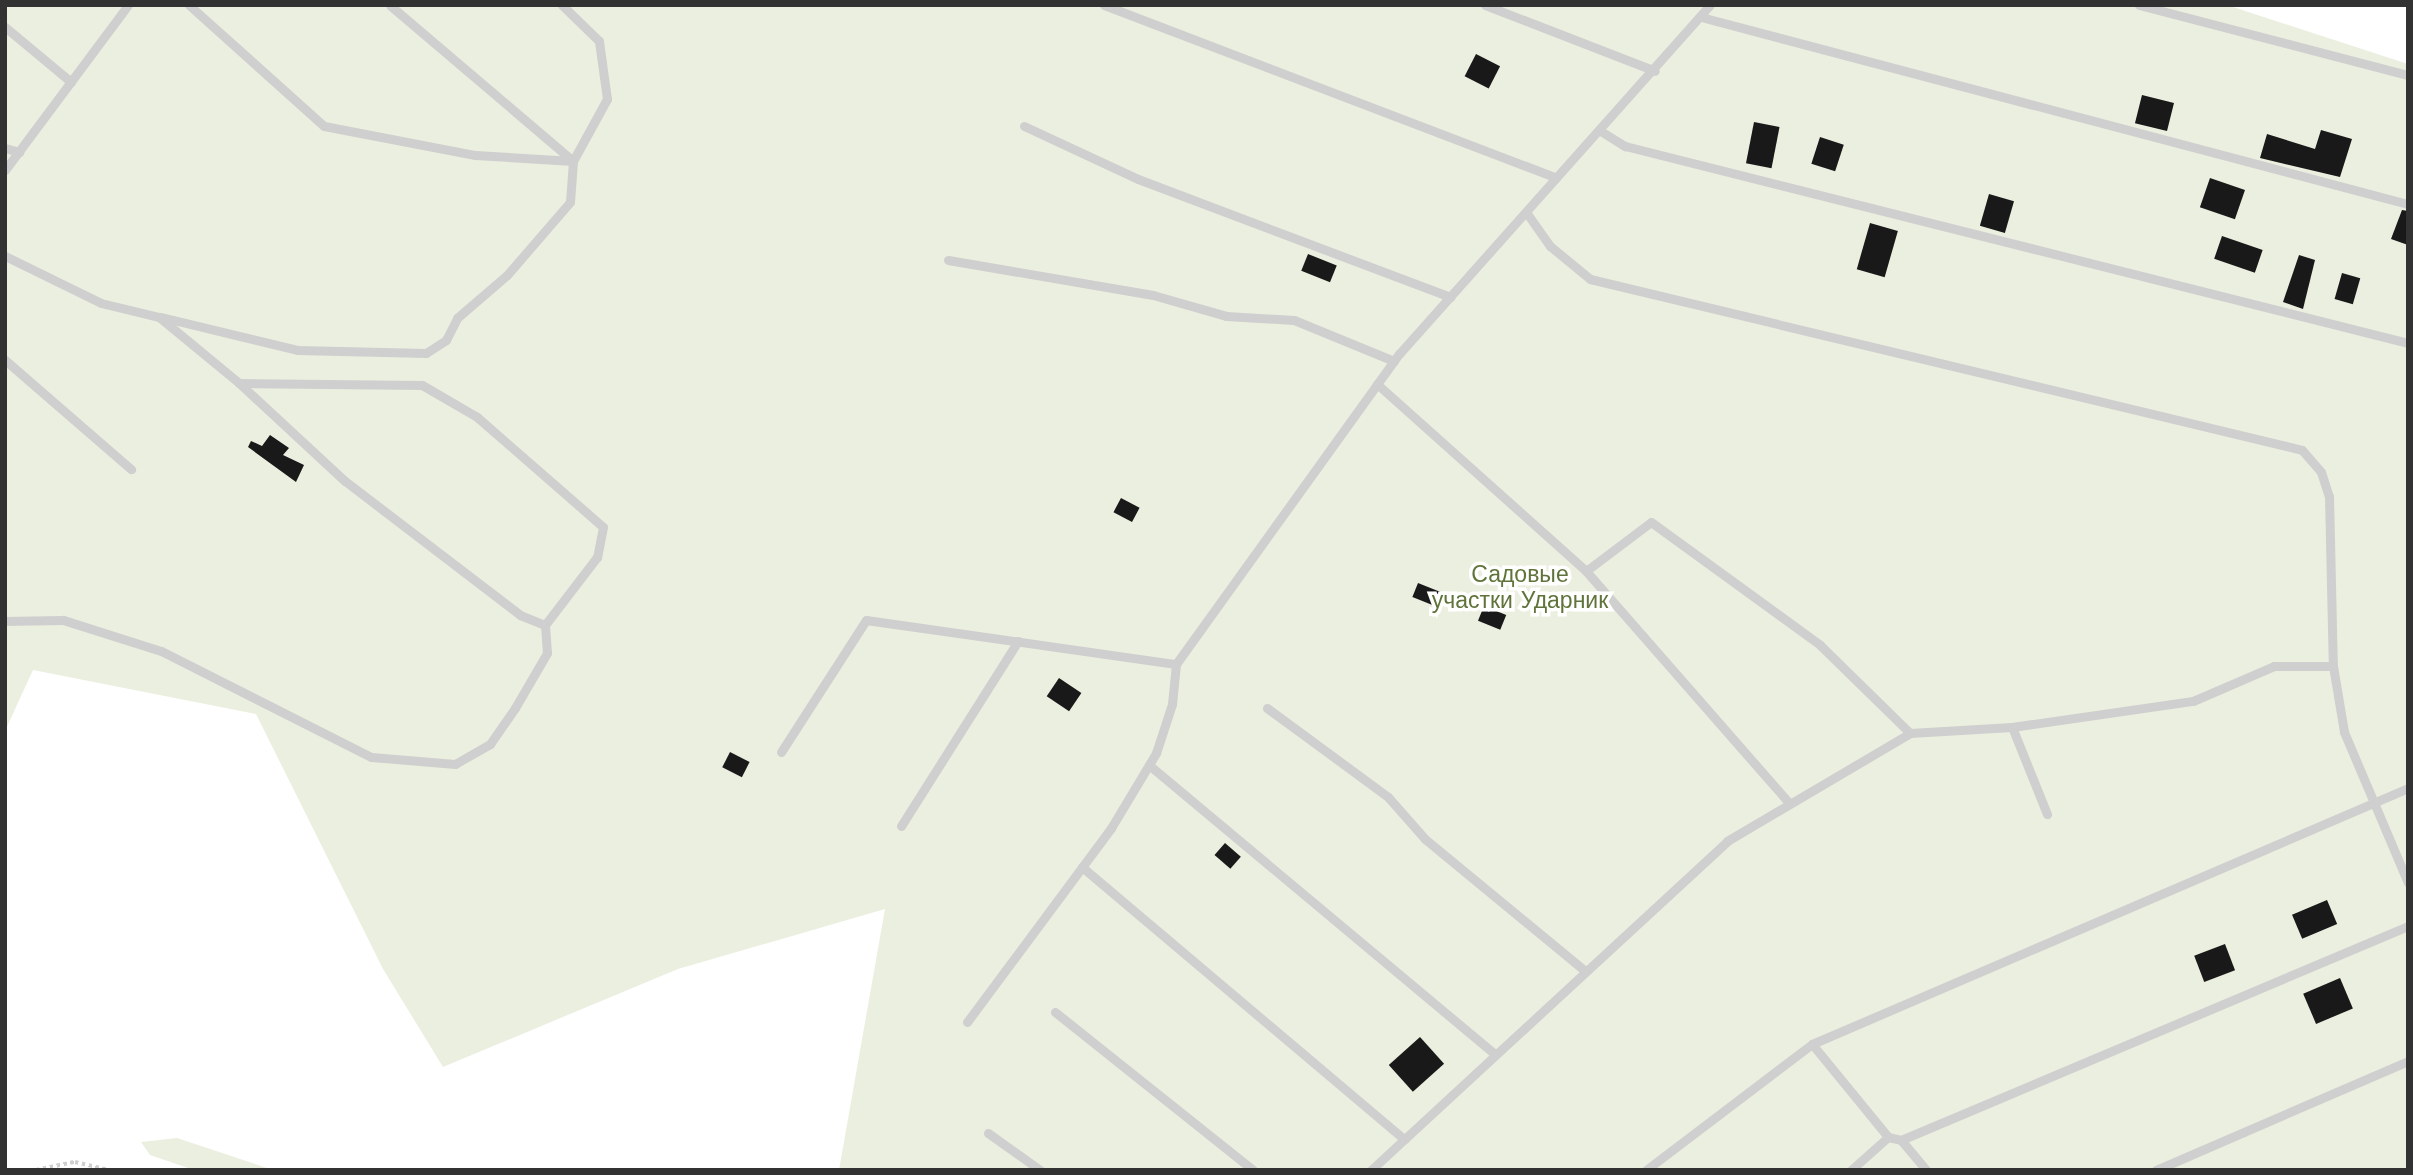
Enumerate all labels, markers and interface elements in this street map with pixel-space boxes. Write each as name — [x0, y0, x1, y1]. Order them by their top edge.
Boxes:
park label: Садовые участки Ударник — [1432, 561, 1608, 615]

